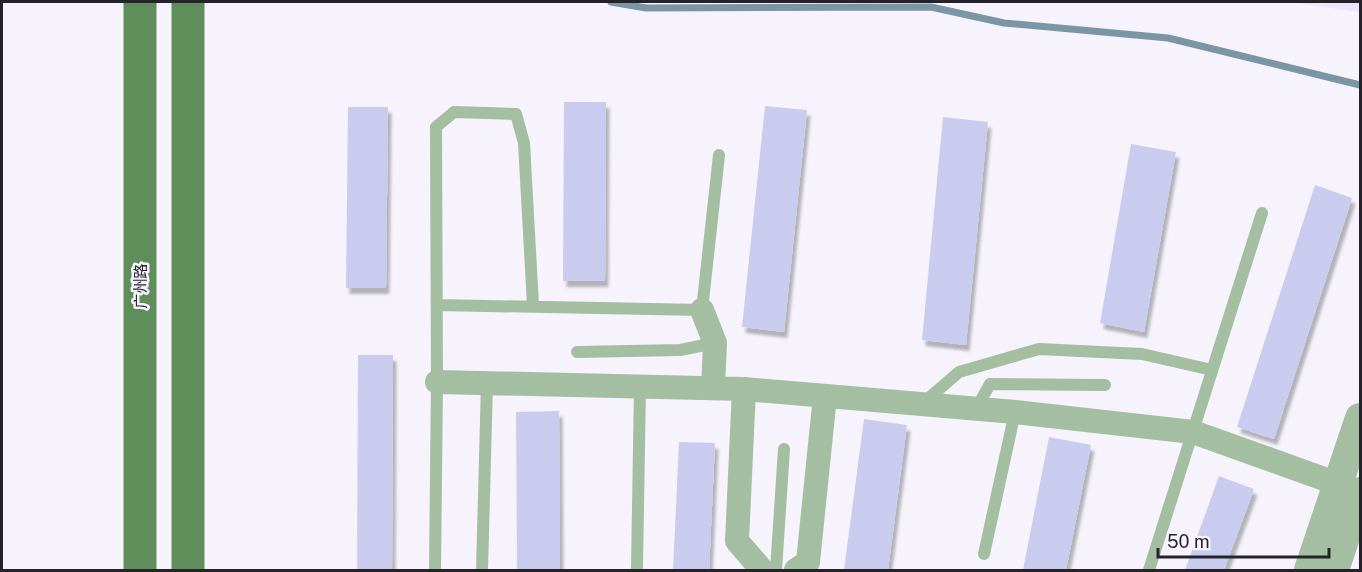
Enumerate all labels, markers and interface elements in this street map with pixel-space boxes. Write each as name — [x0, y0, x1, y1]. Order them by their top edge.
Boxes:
street label: 广州路 — [132, 263, 149, 309]
scale bar — [1158, 521, 1329, 559]
text: 50 m — [1167, 531, 1210, 552]

